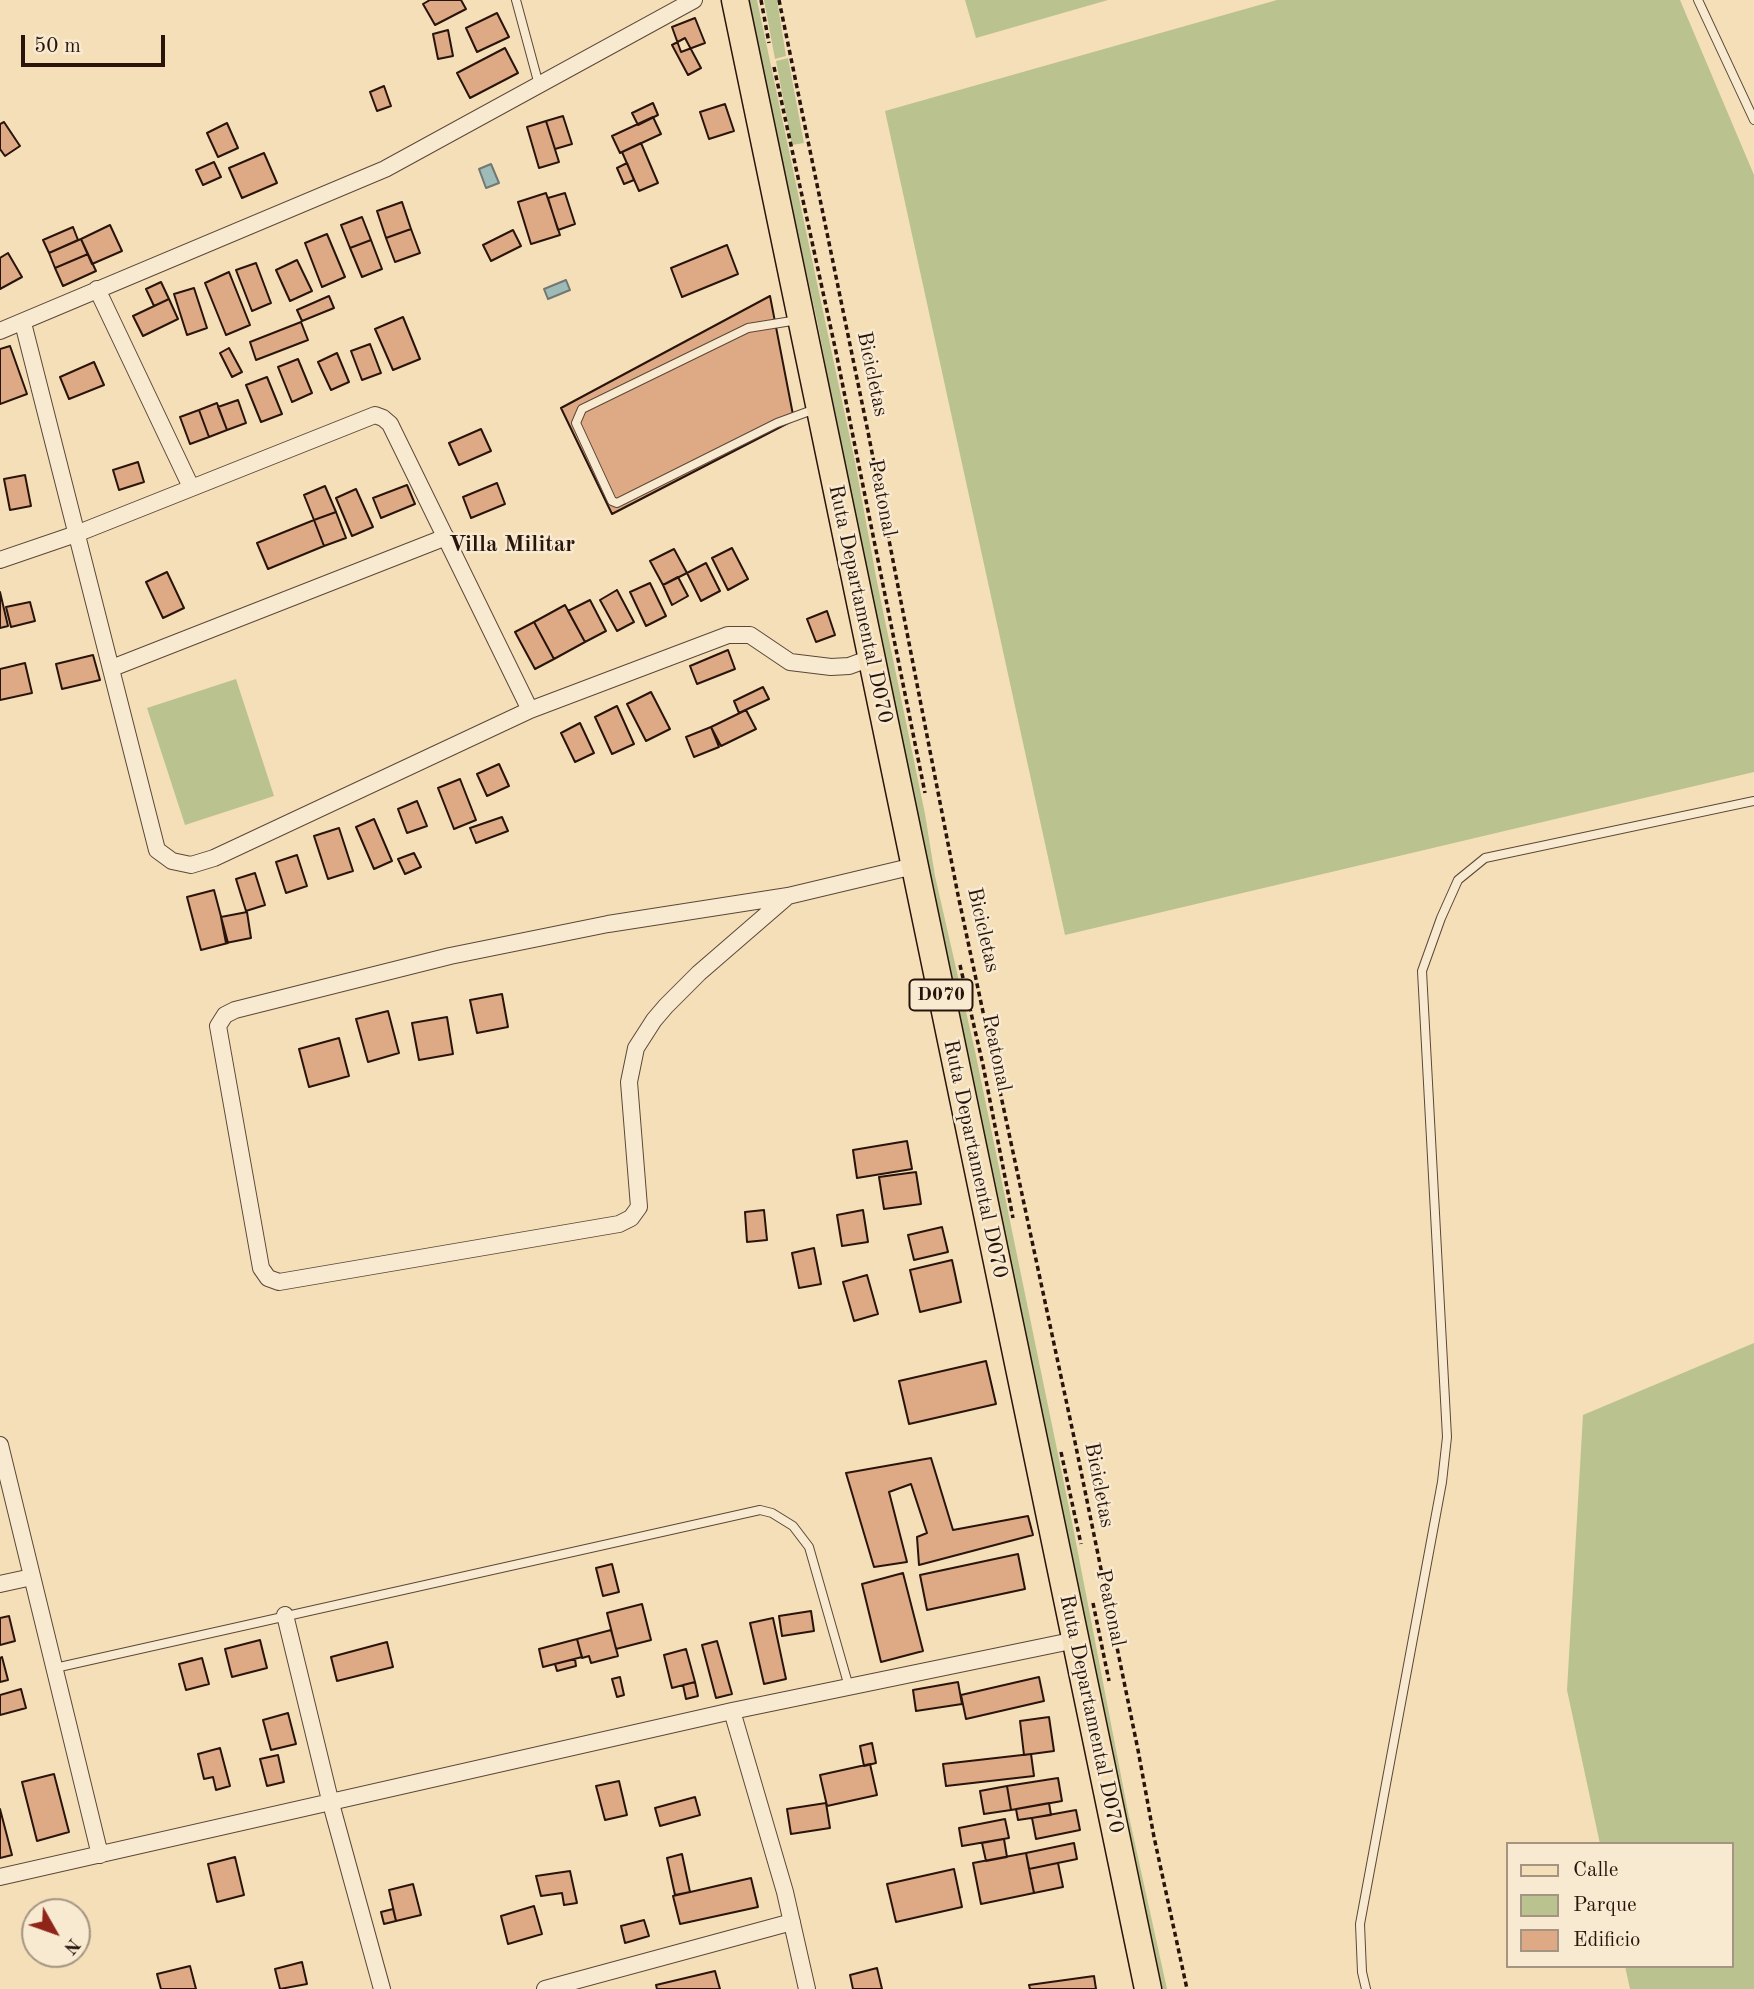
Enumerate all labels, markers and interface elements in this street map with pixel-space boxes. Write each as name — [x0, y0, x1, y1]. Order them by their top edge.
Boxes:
scale bar — [24, 21, 168, 65]
text: 50 m — [34, 36, 81, 57]
street label: Bicicletas — [851, 329, 893, 419]
street label: Peatonal — [862, 457, 902, 539]
street label: Ruta Departamental D070 — [822, 482, 898, 726]
district label: Villa Militar — [449, 531, 575, 559]
street label: Bicicletas — [961, 885, 1005, 975]
road number: D070 — [909, 979, 972, 1010]
street label: Peatonal — [976, 1012, 1016, 1094]
street label: Ruta Departamental D070 — [937, 1037, 1013, 1281]
street label: Bicicletas — [1078, 1440, 1120, 1530]
street label: Peatonal — [1090, 1567, 1130, 1649]
street label: Ruta Departamental D070 — [1053, 1592, 1129, 1836]
legend — [1506, 1842, 1733, 1968]
text: Calle — [1573, 1860, 1618, 1881]
text: Parque — [1573, 1895, 1637, 1916]
north arrow — [21, 1898, 91, 1968]
text: Edificio — [1573, 1930, 1641, 1951]
text: N — [59, 1934, 83, 1957]

